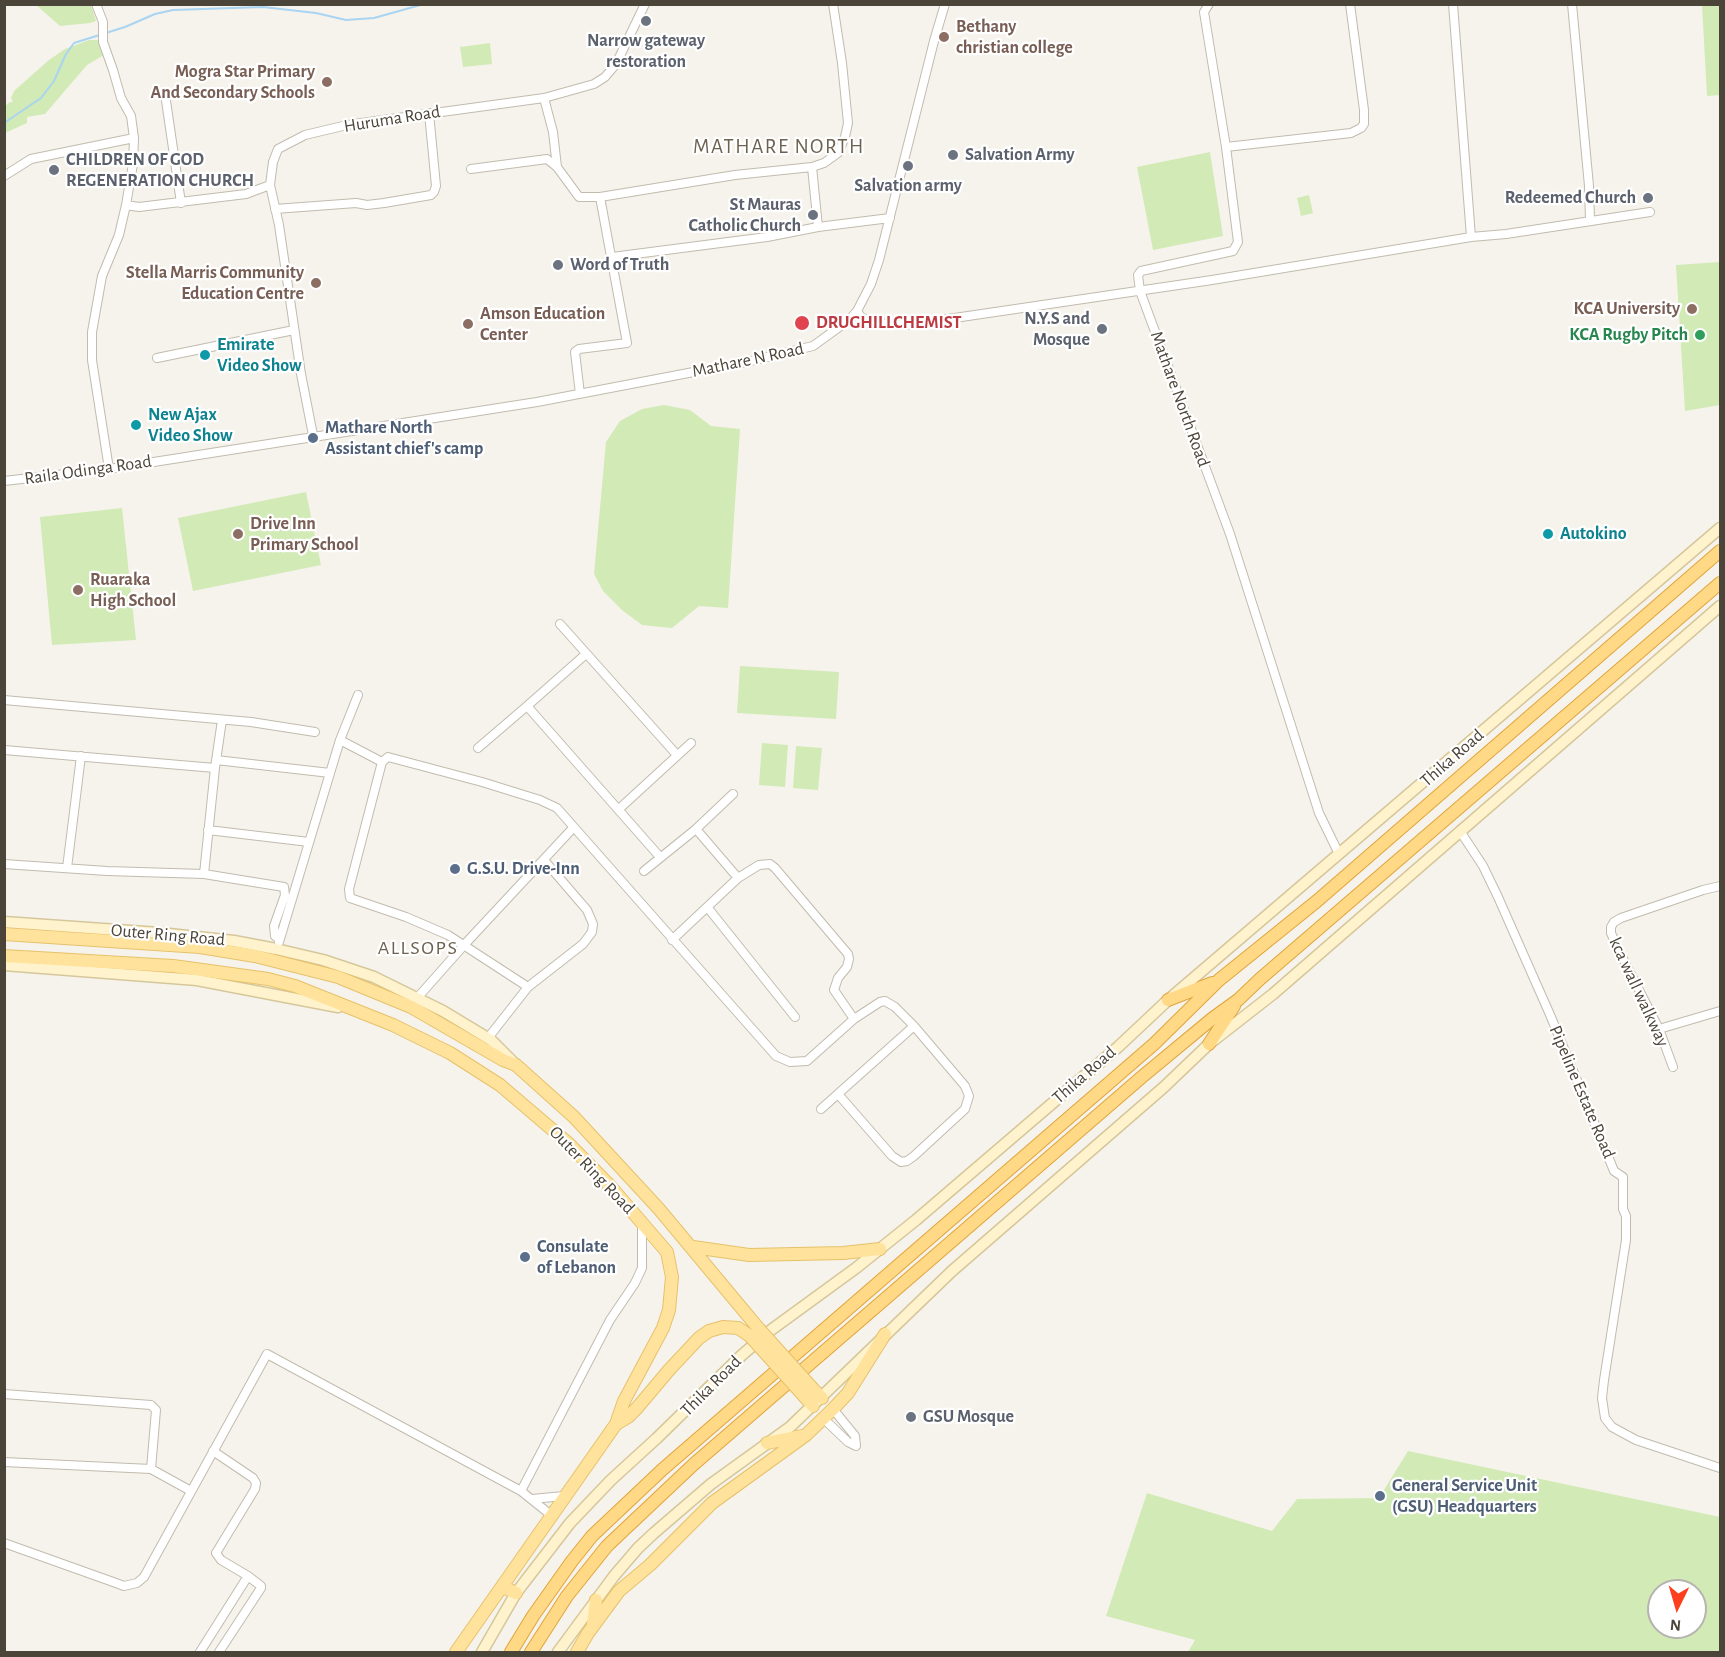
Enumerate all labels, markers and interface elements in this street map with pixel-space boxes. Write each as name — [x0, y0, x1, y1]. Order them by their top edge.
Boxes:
marker: Narrow gateway restoration — [639, 14, 653, 28]
place label: Bethany christian college — [956, 16, 1073, 58]
place label: Narrow gateway restoration — [587, 30, 705, 72]
marker: Bethany christian college — [937, 30, 951, 44]
place label: Mogra Star Primary And Secondary Schools — [150, 61, 315, 104]
marker: Mogra Star Primary And Secondary Schools — [320, 75, 334, 89]
street label: Huruma Road — [342, 101, 442, 137]
district label: MATHARE NORTH — [693, 134, 865, 160]
place label: Salvation Army — [965, 144, 1075, 166]
marker: Salvation Army — [946, 148, 960, 162]
place label: CHILDREN OF GOD REGENERATION CHURCH — [66, 149, 254, 192]
marker: Salvation army — [901, 159, 915, 173]
marker: CHILDREN OF GOD REGENERATION CHURCH — [47, 163, 61, 177]
place label: Salvation army — [854, 175, 962, 197]
place label: Redeemed Church — [1505, 187, 1636, 209]
marker: Redeemed Church — [1641, 191, 1655, 205]
place label: St Mauras Catholic Church — [688, 194, 801, 236]
marker: St Mauras Catholic Church — [806, 208, 820, 222]
place label: Word of Truth — [570, 254, 669, 276]
marker: Word of Truth — [551, 258, 565, 272]
place label: Stella Marris Community Education Centre — [126, 262, 304, 304]
marker: Stella Marris Community Education Centre — [309, 276, 323, 290]
place label: KCA University — [1573, 298, 1680, 320]
marker: KCA University — [1685, 302, 1699, 316]
place label: Amson Education Center — [480, 303, 605, 346]
place label: N.Y.S and Mosque — [1024, 308, 1090, 350]
place label: DRUGHILLCHEMIST — [816, 312, 962, 334]
marker: DRUGHILLCHEMIST — [793, 314, 811, 332]
marker: Amson Education Center — [461, 317, 475, 331]
marker: N.Y.S and Mosque — [1095, 322, 1109, 336]
place label: KCA Rugby Pitch — [1569, 324, 1688, 346]
street label: Mathare North Road — [1145, 328, 1215, 470]
marker: KCA Rugby Pitch — [1693, 328, 1707, 342]
place label: Emirate Video Show — [217, 334, 302, 376]
street label: Mathare N Road — [690, 338, 806, 382]
marker: Emirate Video Show — [198, 348, 212, 362]
place label: New Ajax Video Show — [148, 404, 233, 446]
place label: Mathare North Assistant chief's camp — [325, 417, 483, 460]
marker: New Ajax Video Show — [129, 418, 143, 432]
marker: Mathare North Assistant chief's camp — [306, 431, 320, 445]
street label: Raila Odinga Road — [23, 450, 153, 490]
place label: Drive Inn Primary School — [250, 513, 359, 556]
place label: Autokino — [1560, 523, 1627, 545]
marker: Drive Inn Primary School — [231, 527, 245, 541]
marker: Autokino — [1541, 527, 1555, 541]
place label: Ruaraka High School — [90, 569, 176, 612]
marker: Ruaraka High School — [71, 583, 85, 597]
street label: Thika Road — [1416, 724, 1488, 792]
place label: G.S.U. Drive-Inn — [467, 858, 580, 880]
marker: G.S.U. Drive-Inn — [448, 862, 462, 876]
street label: Outer Ring Road — [110, 919, 226, 951]
street label: kca wall walkway — [1604, 934, 1674, 1050]
district label: ALLSOPS — [378, 936, 458, 960]
street label: Pipeline Estate Road — [1544, 1022, 1620, 1162]
street label: Thika Road — [1048, 1041, 1120, 1109]
street label: Outer Ring Road — [545, 1121, 639, 1219]
place label: Consulate of Lebanon — [537, 1236, 616, 1278]
marker: Consulate of Lebanon — [518, 1250, 532, 1264]
street label: Thika Road — [676, 1351, 746, 1421]
place label: GSU Mosque — [923, 1406, 1014, 1428]
marker: GSU Mosque — [904, 1410, 918, 1424]
place label: General Service Unit (GSU) Headquarters — [1392, 1475, 1537, 1518]
marker: General Service Unit (GSU) Headquarters — [1373, 1489, 1387, 1503]
north arrow — [1647, 1579, 1707, 1639]
text: N — [1669, 1616, 1682, 1633]

